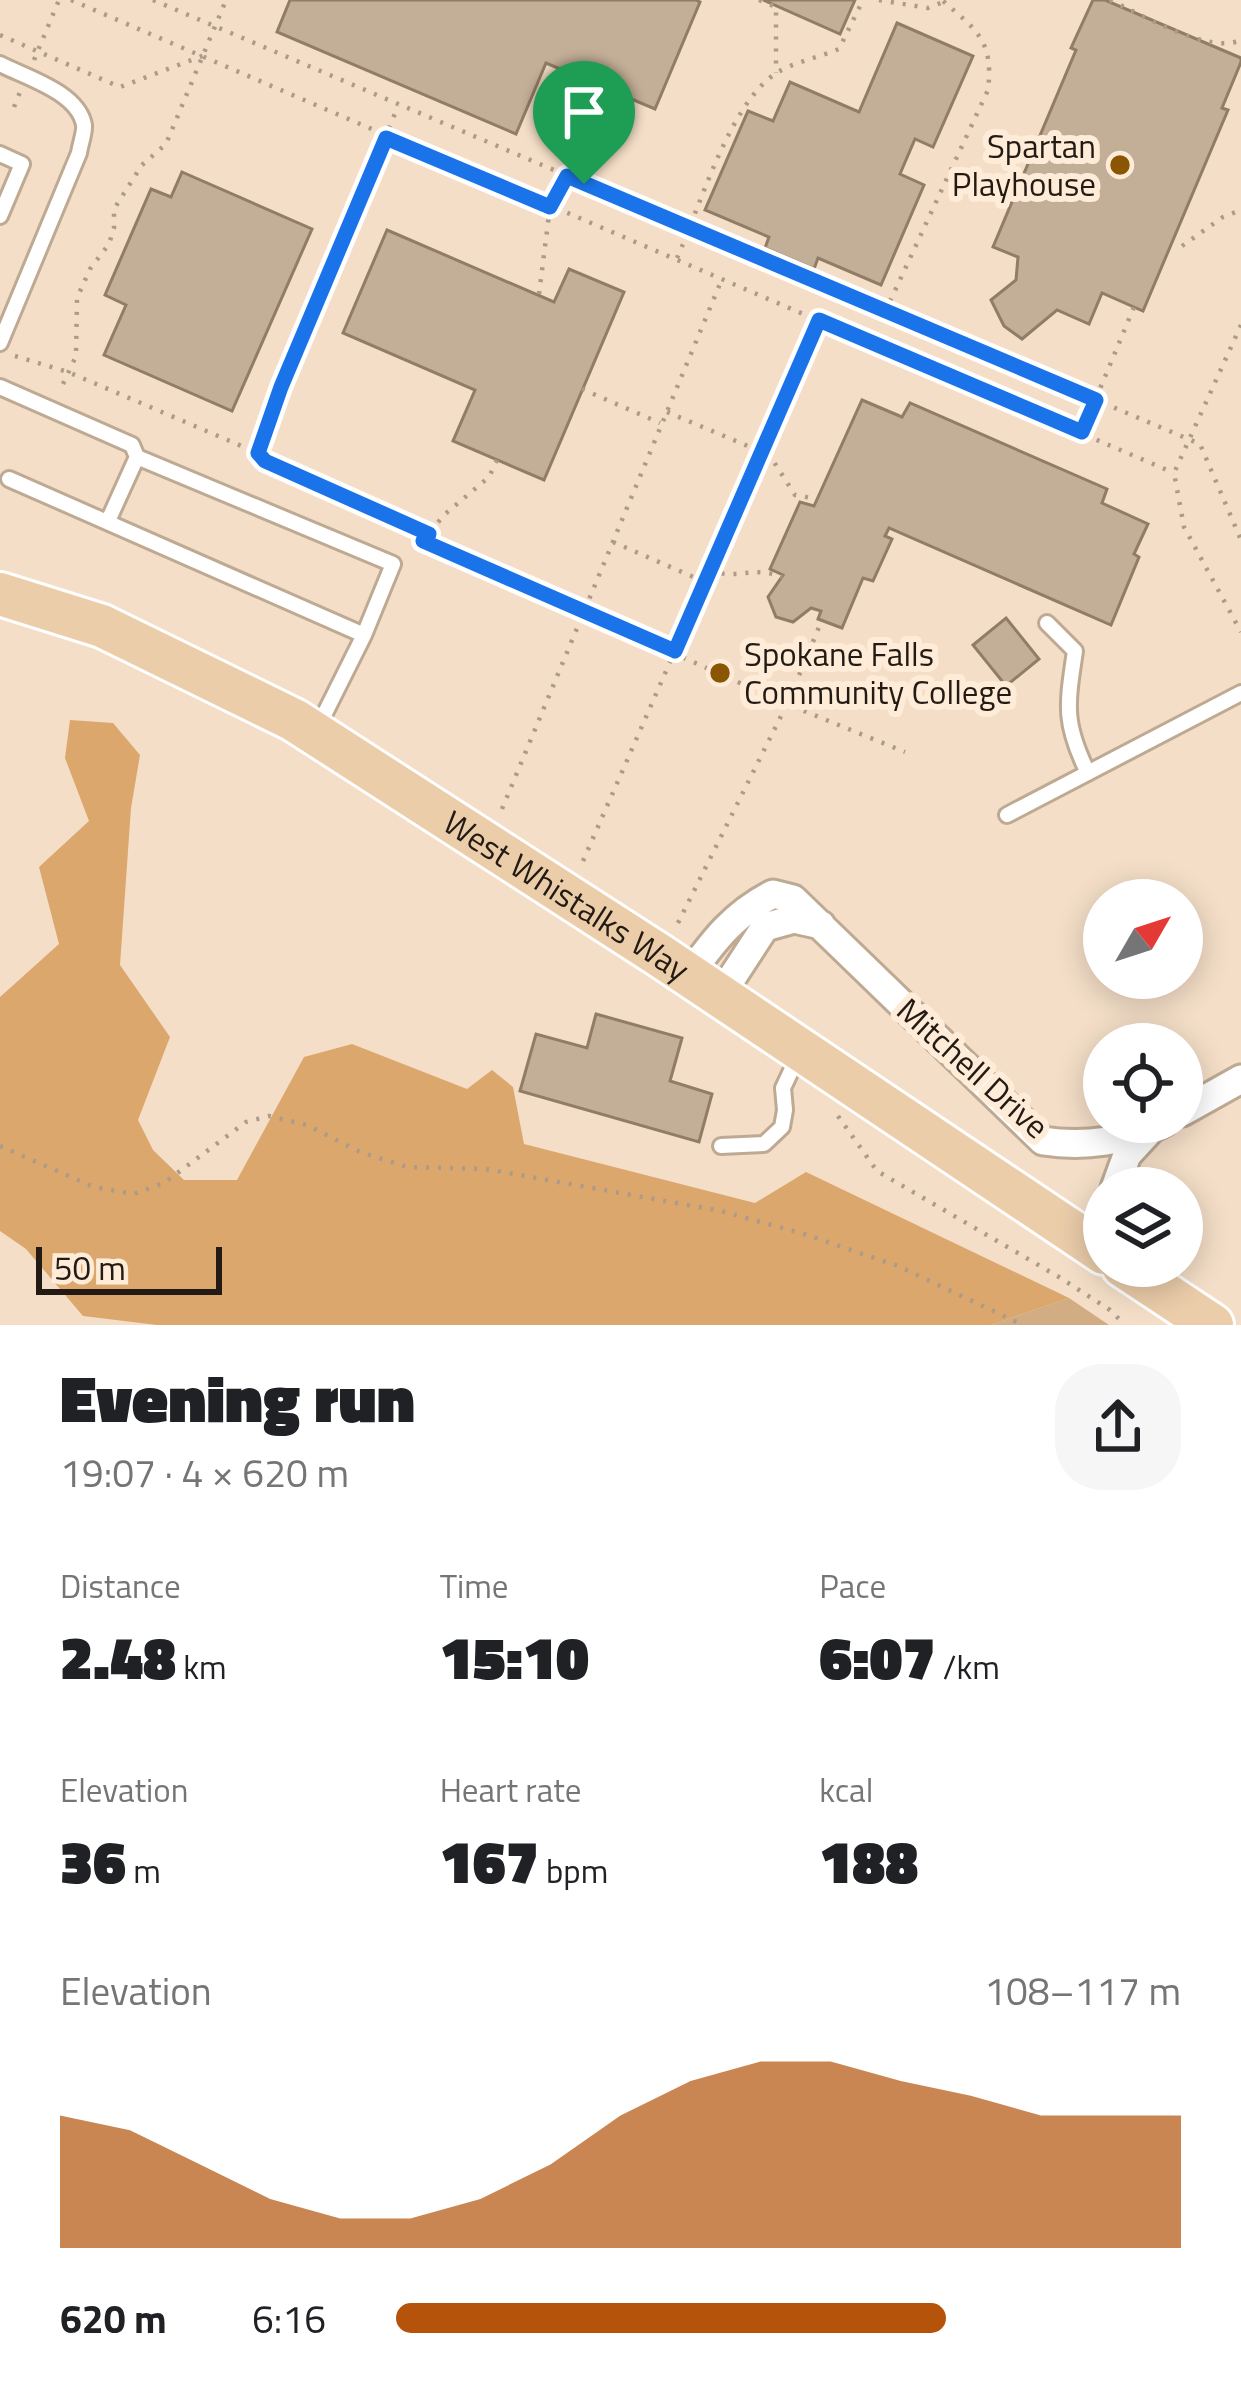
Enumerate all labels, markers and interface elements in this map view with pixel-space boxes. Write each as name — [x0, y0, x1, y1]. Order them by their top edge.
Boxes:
pin — [533, 61, 635, 184]
icon: arrive — [551, 79, 617, 145]
place label: Spartan Playhouse — [952, 121, 1096, 209]
marker: Spartan Playhouse — [1107, 152, 1133, 178]
place label: Spokane Falls Community College — [744, 629, 1012, 717]
marker: Spokane Falls Community College — [707, 660, 733, 686]
street label: West Whistalks Way — [434, 798, 700, 994]
north arrow — [1083, 879, 1203, 999]
map controls — [1083, 879, 1203, 1287]
street label: Mitchell Drive — [886, 986, 1060, 1150]
button: locate — [1083, 1023, 1203, 1143]
button: layers — [1083, 1167, 1203, 1287]
scale bar — [36, 1241, 222, 1294]
text: 50 m — [54, 1243, 126, 1293]
text: Evening run — [60, 1347, 415, 1448]
button: share — [1055, 1364, 1181, 1490]
text: 19:07 · 4 × 620 m — [60, 1443, 349, 1502]
text: Distance — [60, 1561, 181, 1611]
text: Time — [440, 1561, 509, 1611]
text: Pace — [819, 1561, 886, 1611]
text: 2.48 — [60, 1611, 176, 1702]
text: 15:10 — [440, 1611, 589, 1702]
text: 6:07 — [819, 1611, 936, 1702]
text: km — [176, 1642, 227, 1692]
text: /km — [936, 1642, 1000, 1692]
text: Elevation — [60, 1765, 188, 1815]
text: Heart rate — [440, 1765, 581, 1815]
text: kcal — [819, 1765, 873, 1815]
text: 36 — [60, 1815, 126, 1906]
text: 167 — [440, 1815, 539, 1906]
text: 188 — [819, 1815, 918, 1906]
text: m — [126, 1846, 161, 1896]
text: bpm — [539, 1846, 608, 1896]
text: Elevation — [60, 1961, 212, 2020]
text: 108–117 m — [984, 1961, 1181, 2020]
text: 620 m — [60, 2289, 167, 2348]
text: 6:16 — [252, 2289, 326, 2348]

